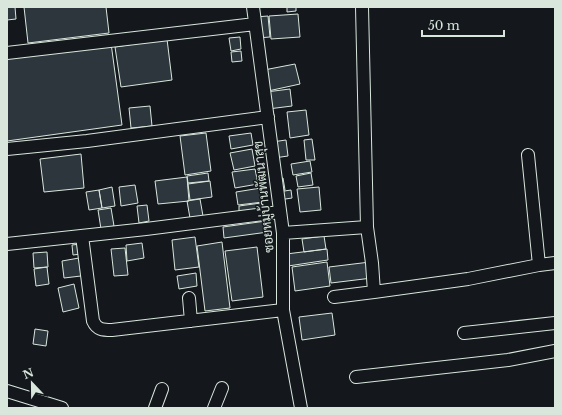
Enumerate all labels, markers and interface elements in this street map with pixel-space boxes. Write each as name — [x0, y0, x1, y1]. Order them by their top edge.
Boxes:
scale bar — [422, 12, 504, 38]
text: 50 m — [428, 18, 460, 33]
street label: ซอยหมู่บ้านพัฒนาสุข — [248, 140, 279, 254]
north arrow — [12, 363, 52, 403]
text: N — [21, 365, 36, 382]

